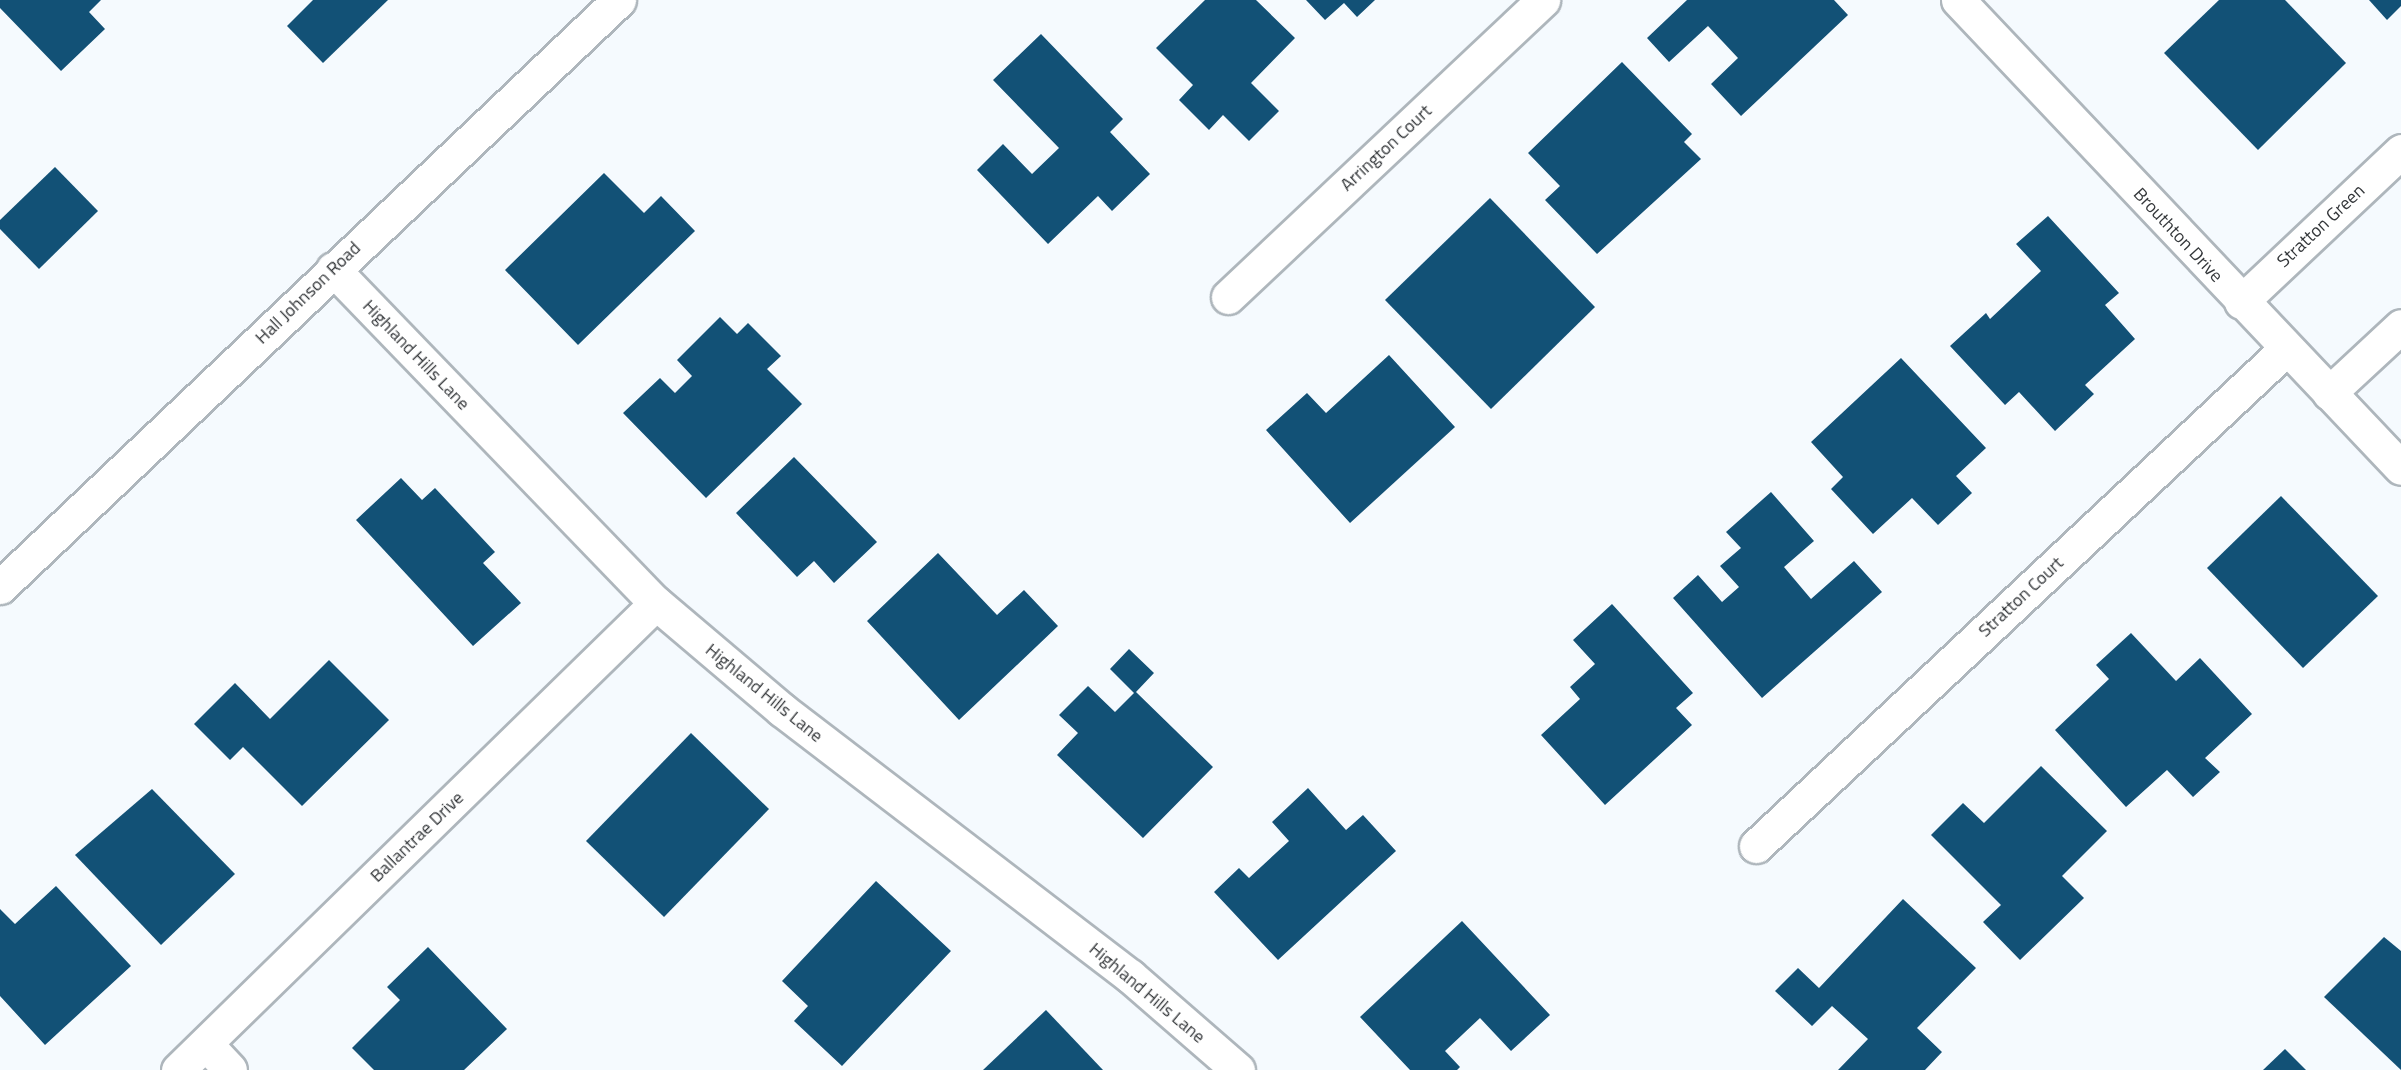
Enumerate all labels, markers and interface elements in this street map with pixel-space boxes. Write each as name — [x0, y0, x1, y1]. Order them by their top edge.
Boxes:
street label: Arrington Court — [1336, 100, 1436, 196]
street label: Stratton Green — [2273, 180, 2369, 272]
street label: Brouthton Drive — [2129, 183, 2227, 287]
street label: Hall Johnson Road — [251, 237, 365, 349]
street label: Highland Hills Lane — [358, 296, 474, 414]
street label: Stratton Court — [1974, 552, 2068, 642]
street label: Highland Hills Lane — [701, 639, 827, 747]
street label: Ballantrae Drive — [366, 787, 468, 887]
street label: Highland Hills Lane — [1085, 938, 1209, 1048]

